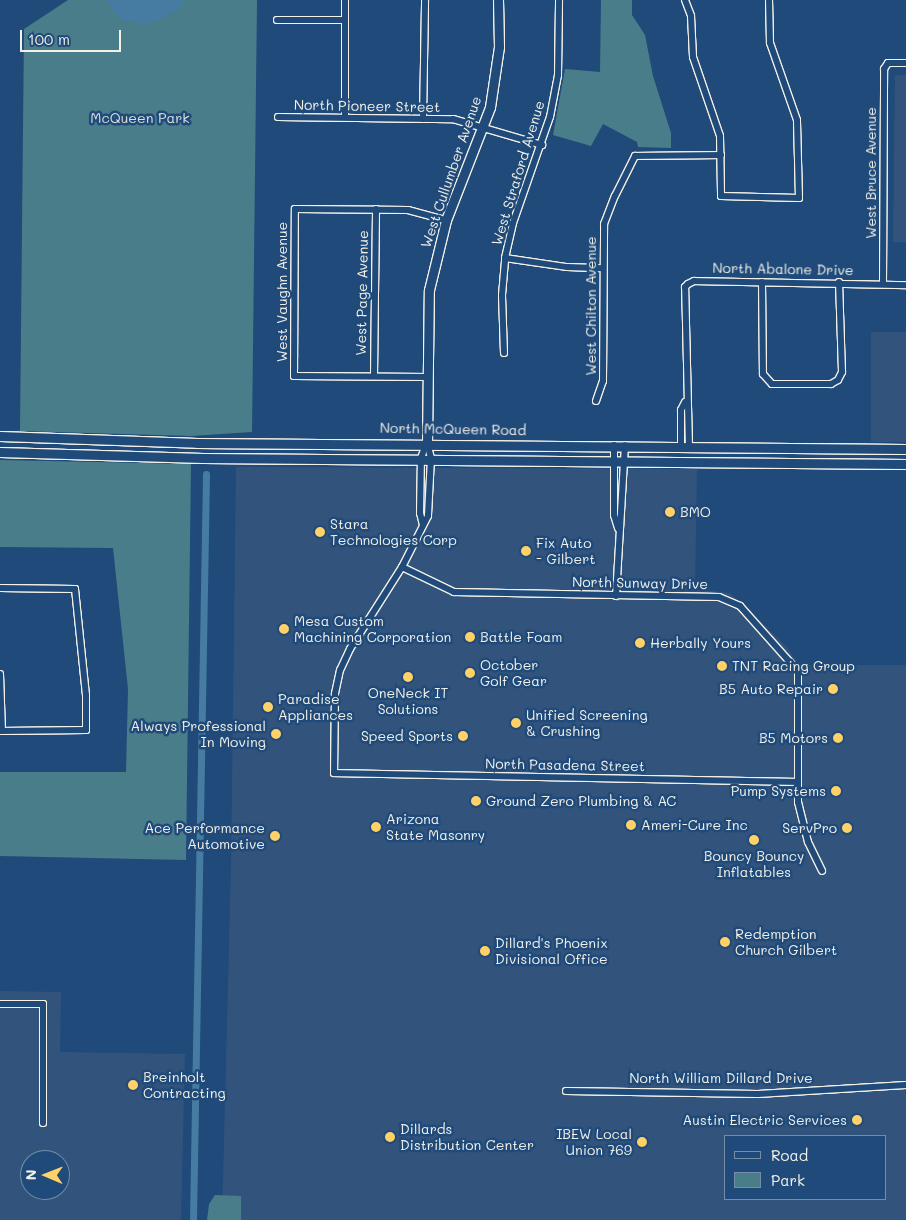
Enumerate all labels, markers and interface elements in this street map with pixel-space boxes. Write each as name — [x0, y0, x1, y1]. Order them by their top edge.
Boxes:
scale bar — [22, 20, 124, 52]
text: 100 m — [28, 29, 70, 49]
street label: West Cullumber Avenue — [417, 94, 485, 250]
street label: North Pioneer Street — [294, 96, 440, 116]
street label: West Straford Avenue — [488, 98, 548, 248]
street label: West Bruce Avenue — [863, 107, 879, 239]
park label: McQueen Park — [90, 110, 190, 126]
street label: West Vaughn Avenue — [274, 222, 290, 362]
street label: West Page Avenue — [353, 230, 371, 356]
street label: West Chilton Avenue — [583, 236, 599, 376]
street label: North Abalone Drive — [712, 259, 854, 279]
street label: North McQueen Road — [380, 419, 526, 439]
place label: BMO — [680, 504, 711, 520]
marker: BMO — [664, 506, 676, 518]
place label: Stara Technologies Corp — [330, 516, 457, 548]
marker: Stara Technologies Corp — [314, 526, 326, 538]
place label: Fix Auto - Gilbert — [536, 535, 595, 568]
marker: Fix Auto - Gilbert — [520, 545, 532, 557]
street label: North Sunway Drive — [572, 573, 708, 593]
place label: Mesa Custom Machining Corporation — [294, 613, 451, 646]
marker: Mesa Custom Machining Corporation — [278, 623, 290, 635]
place label: Battle Foam — [480, 629, 562, 645]
marker: Battle Foam — [464, 631, 476, 643]
place label: Herbally Yours — [650, 635, 751, 651]
marker: Herbally Yours — [634, 637, 646, 649]
place label: October Golf Gear — [480, 657, 547, 690]
place label: TNT Racing Group — [732, 658, 855, 674]
marker: TNT Racing Group — [716, 660, 728, 672]
marker: October Golf Gear — [464, 667, 476, 679]
marker: OneNeck IT Solutions — [402, 671, 414, 683]
place label: B5 Auto Repair — [719, 681, 823, 697]
marker: B5 Auto Repair — [827, 683, 839, 695]
place label: OneNeck IT Solutions — [368, 685, 448, 718]
place label: Paradise Appliances — [278, 691, 353, 724]
marker: Paradise Appliances — [262, 701, 274, 713]
place label: Unified Screening & Crushing — [526, 707, 648, 740]
marker: Unified Screening & Crushing — [510, 717, 522, 729]
place label: Always Professional In Moving — [130, 718, 266, 750]
marker: Always Professional In Moving — [270, 728, 282, 740]
place label: Speed Sports — [361, 728, 453, 744]
marker: Speed Sports — [457, 730, 469, 742]
place label: B5 Motors — [759, 730, 828, 746]
marker: B5 Motors — [832, 732, 844, 744]
street label: North Pasadena Street — [485, 755, 645, 775]
place label: Pump Systems — [731, 783, 826, 799]
marker: Pump Systems — [830, 785, 842, 797]
place label: Ground Zero Plumbing & AC — [486, 793, 676, 809]
marker: Ground Zero Plumbing & AC — [470, 795, 482, 807]
place label: Arizona State Masonry — [386, 811, 485, 844]
place label: Ameri-Cure Inc — [641, 817, 748, 833]
marker: Ameri-Cure Inc — [625, 819, 637, 831]
place label: Ace Performance Automotive — [144, 820, 265, 852]
place label: ServPro — [782, 820, 837, 836]
marker: Arizona State Masonry — [370, 821, 382, 833]
marker: ServPro — [841, 822, 853, 834]
marker: Ace Performance Automotive — [269, 830, 281, 842]
marker: Bouncy Bouncy Inflatables — [748, 834, 760, 846]
place label: Bouncy Bouncy Inflatables — [704, 848, 804, 880]
place label: Redemption Church Gilbert — [735, 926, 837, 959]
place label: Dillard's Phoenix Divisional Office — [495, 935, 608, 968]
marker: Redemption Church Gilbert — [719, 936, 731, 948]
marker: Dillard's Phoenix Divisional Office — [479, 945, 491, 957]
place label: Breinholt Contracting — [143, 1069, 226, 1102]
street label: North William Dillard Drive — [629, 1070, 813, 1086]
marker: Breinholt Contracting — [127, 1079, 139, 1091]
place label: Austin Electric Services — [683, 1112, 847, 1128]
marker: Austin Electric Services — [851, 1114, 863, 1126]
place label: Dillards Distribution Center — [400, 1121, 534, 1154]
place label: IBEW Local Union 769 — [556, 1126, 632, 1158]
marker: Dillards Distribution Center — [384, 1131, 396, 1143]
legend — [724, 1135, 886, 1200]
marker: IBEW Local Union 769 — [636, 1136, 648, 1148]
text: Road — [771, 1145, 808, 1165]
north arrow — [20, 1150, 70, 1200]
text: N — [21, 1169, 40, 1180]
text: Park — [771, 1170, 805, 1190]

